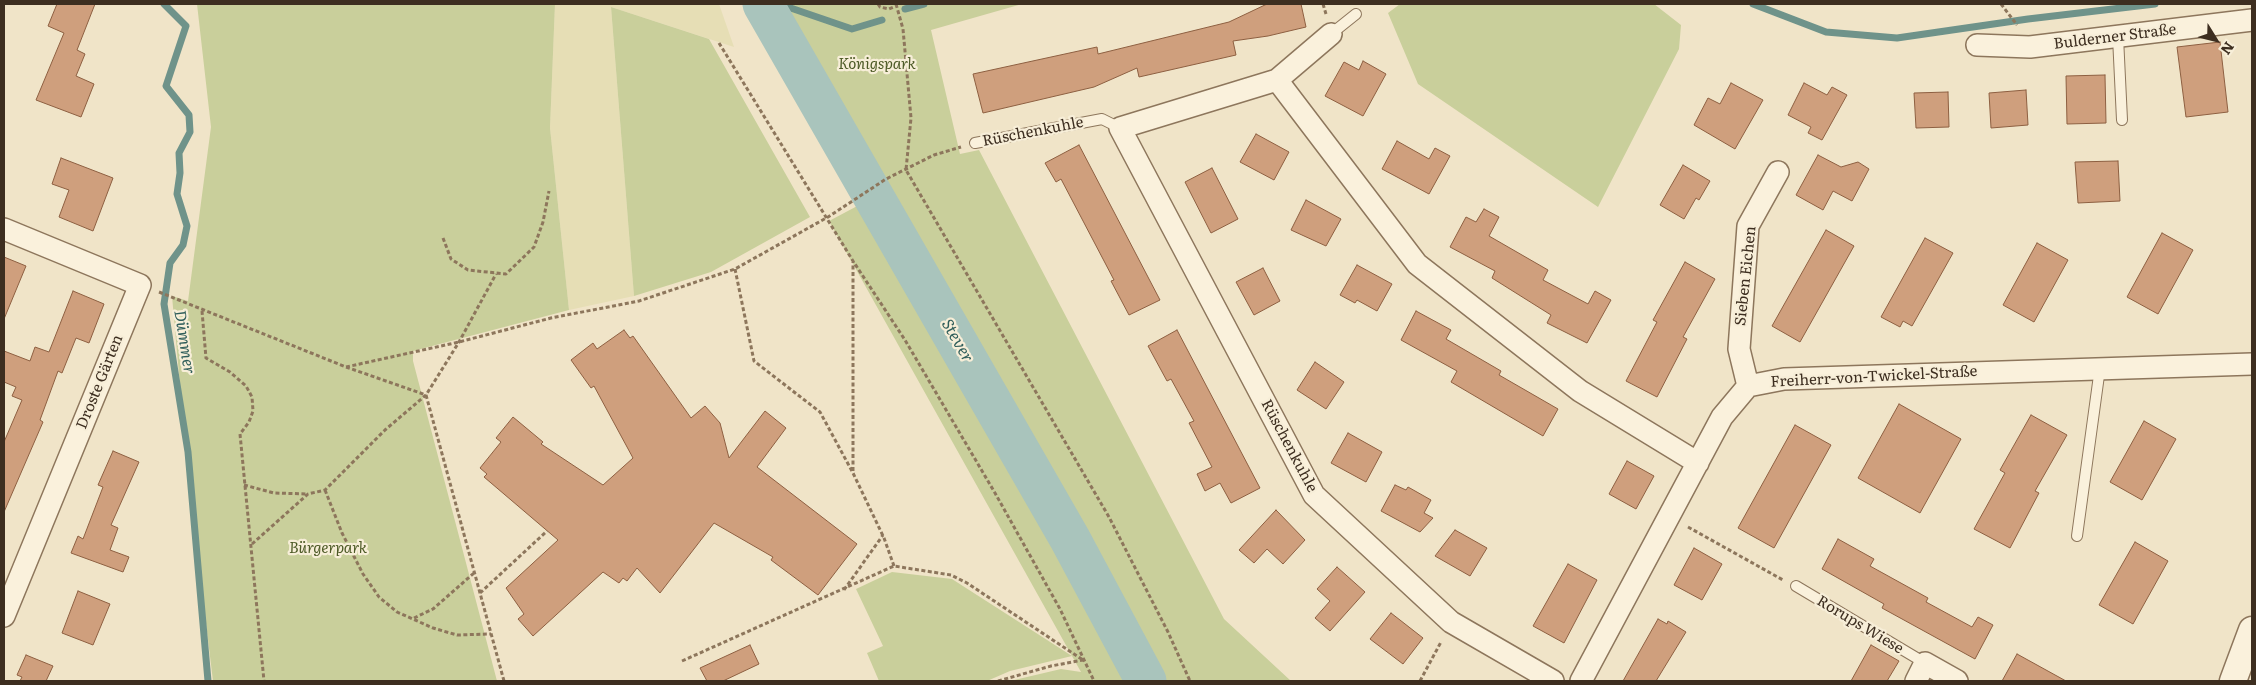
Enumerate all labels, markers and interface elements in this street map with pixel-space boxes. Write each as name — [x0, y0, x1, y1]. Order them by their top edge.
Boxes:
north arrow — [2191, 15, 2241, 65]
street label: Bulderner Straße — [2053, 21, 2177, 53]
text: N — [2217, 38, 2240, 59]
park label: Königspark — [838, 56, 916, 74]
street label: Rüschenkuhle — [981, 113, 1085, 151]
street label: Sieben Eichen — [1732, 225, 1760, 327]
water label: Dümmer — [169, 309, 199, 375]
water label: Stever — [937, 316, 977, 366]
street label: Droste Gärten — [73, 332, 127, 432]
street label: Freiherr-von-Twickel-Straße — [1770, 363, 1978, 391]
street label: Rüschenkuhle — [1257, 397, 1321, 495]
park label: Bürgerpark — [289, 540, 367, 558]
street label: Rorups Wiese — [1814, 592, 1906, 658]

